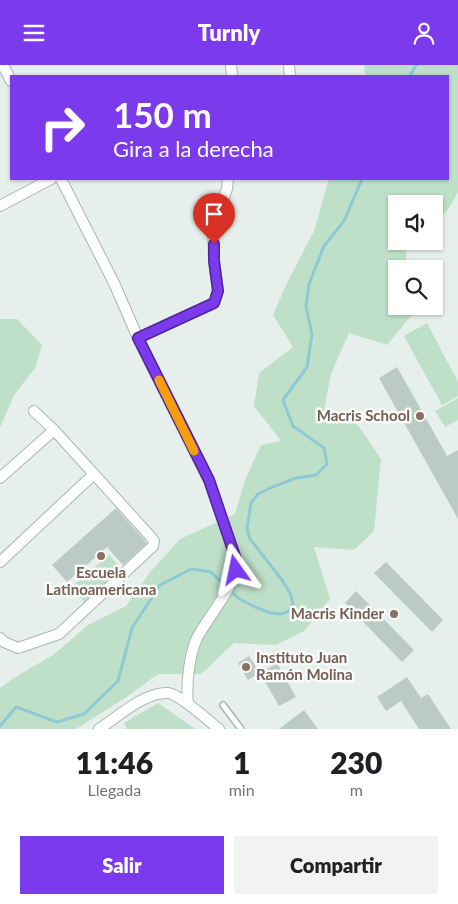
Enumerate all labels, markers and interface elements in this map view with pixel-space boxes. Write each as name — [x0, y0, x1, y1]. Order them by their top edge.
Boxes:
icon: menu — [20, 19, 48, 47]
text: Turnly — [198, 19, 260, 46]
icon: person — [410, 19, 438, 47]
text: 150 m — [113, 93, 212, 135]
icon: right — [30, 95, 95, 160]
text: Gira a la derecha — [113, 135, 274, 162]
pin — [193, 193, 235, 244]
map controls — [388, 195, 443, 315]
button: sound — [388, 195, 443, 250]
icon: arrive — [200, 200, 228, 228]
button: search — [388, 260, 443, 315]
place label: Macris School — [317, 406, 410, 424]
marker: Macris School — [414, 410, 426, 422]
position arrow — [209, 543, 261, 595]
marker: Escuela Latinoamericana — [95, 550, 107, 562]
place label: Escuela Latinoamericana — [46, 563, 156, 598]
place label: Macris Kinder — [291, 604, 384, 622]
marker: Macris Kinder — [388, 608, 400, 620]
place label: Instituto Juan Ramón Molina — [256, 648, 353, 683]
marker: Instituto Juan Ramón Molina — [240, 661, 252, 673]
text: 11:46 — [76, 744, 153, 780]
text: 1 — [233, 744, 250, 780]
text: 230 — [330, 744, 382, 780]
text: Llegada — [88, 780, 141, 799]
text: min — [229, 780, 255, 799]
text: m — [350, 780, 363, 799]
button: Salir — [20, 836, 224, 894]
button: Compartir — [234, 836, 438, 894]

